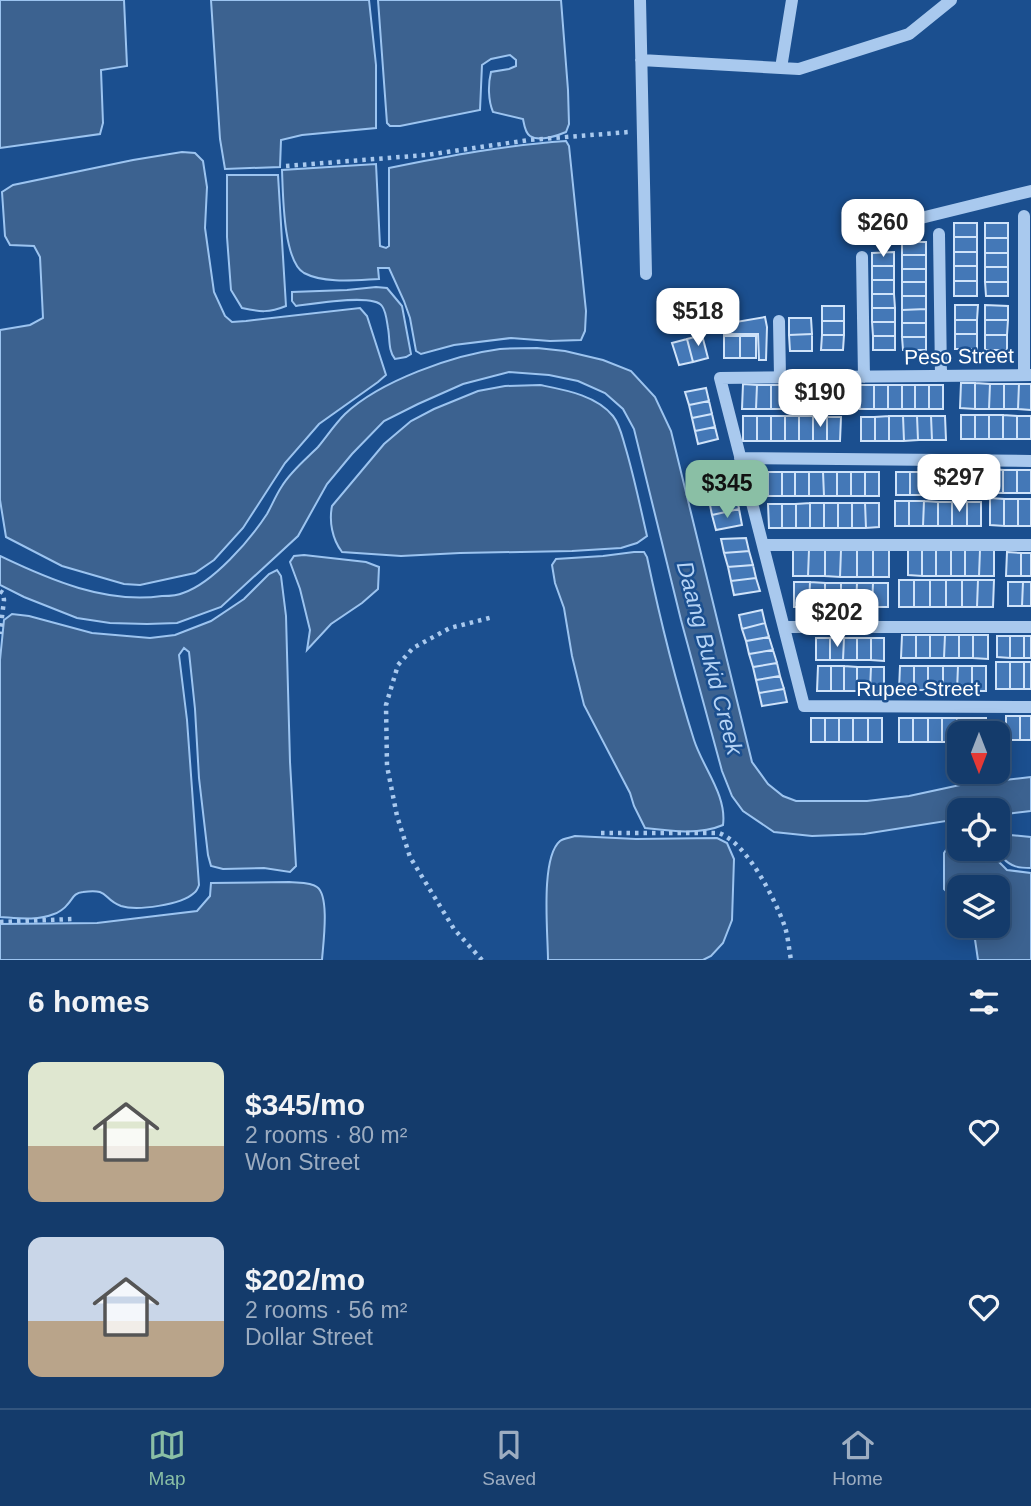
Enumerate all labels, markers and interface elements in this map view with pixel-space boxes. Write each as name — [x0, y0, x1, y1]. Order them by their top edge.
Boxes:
pin: $260 — [842, 200, 924, 259]
text: $260 — [857, 209, 909, 235]
pin: $518 — [657, 288, 739, 348]
text: $518 — [672, 298, 724, 324]
street label: Peso Street — [904, 344, 1014, 368]
pin: $190 — [779, 370, 861, 429]
text: $190 — [794, 379, 846, 405]
pin: $297 — [918, 454, 1000, 514]
pin: $345 — [686, 461, 768, 520]
text: $297 — [933, 464, 985, 490]
text: $345 — [701, 470, 753, 496]
water label: Daang Bukid Creek — [672, 558, 749, 759]
pin: $202 — [796, 590, 878, 649]
text: $202 — [811, 599, 863, 625]
street label: Rupee Street — [856, 677, 980, 700]
north arrow — [947, 721, 1010, 784]
map controls — [947, 721, 1010, 938]
button: locate — [947, 798, 1010, 861]
button: layers — [947, 875, 1010, 938]
icon: filters — [965, 983, 1003, 1021]
text: 6 homes — [28, 985, 150, 1018]
text: $345/mo — [245, 1088, 365, 1121]
icon: home — [84, 1090, 168, 1174]
icon: heart — [965, 1113, 1003, 1151]
text: 2 rooms · 80 m² — [245, 1122, 407, 1148]
text: Won Street — [245, 1149, 360, 1175]
text: $202/mo — [245, 1263, 365, 1296]
icon: home — [84, 1265, 168, 1349]
icon: heart — [965, 1288, 1003, 1326]
text: 2 rooms · 56 m² — [245, 1297, 407, 1323]
text: Dollar Street — [245, 1324, 373, 1350]
tab: Map — [148, 1426, 186, 1490]
tab: Saved — [482, 1426, 536, 1490]
tab: Home — [832, 1426, 883, 1490]

